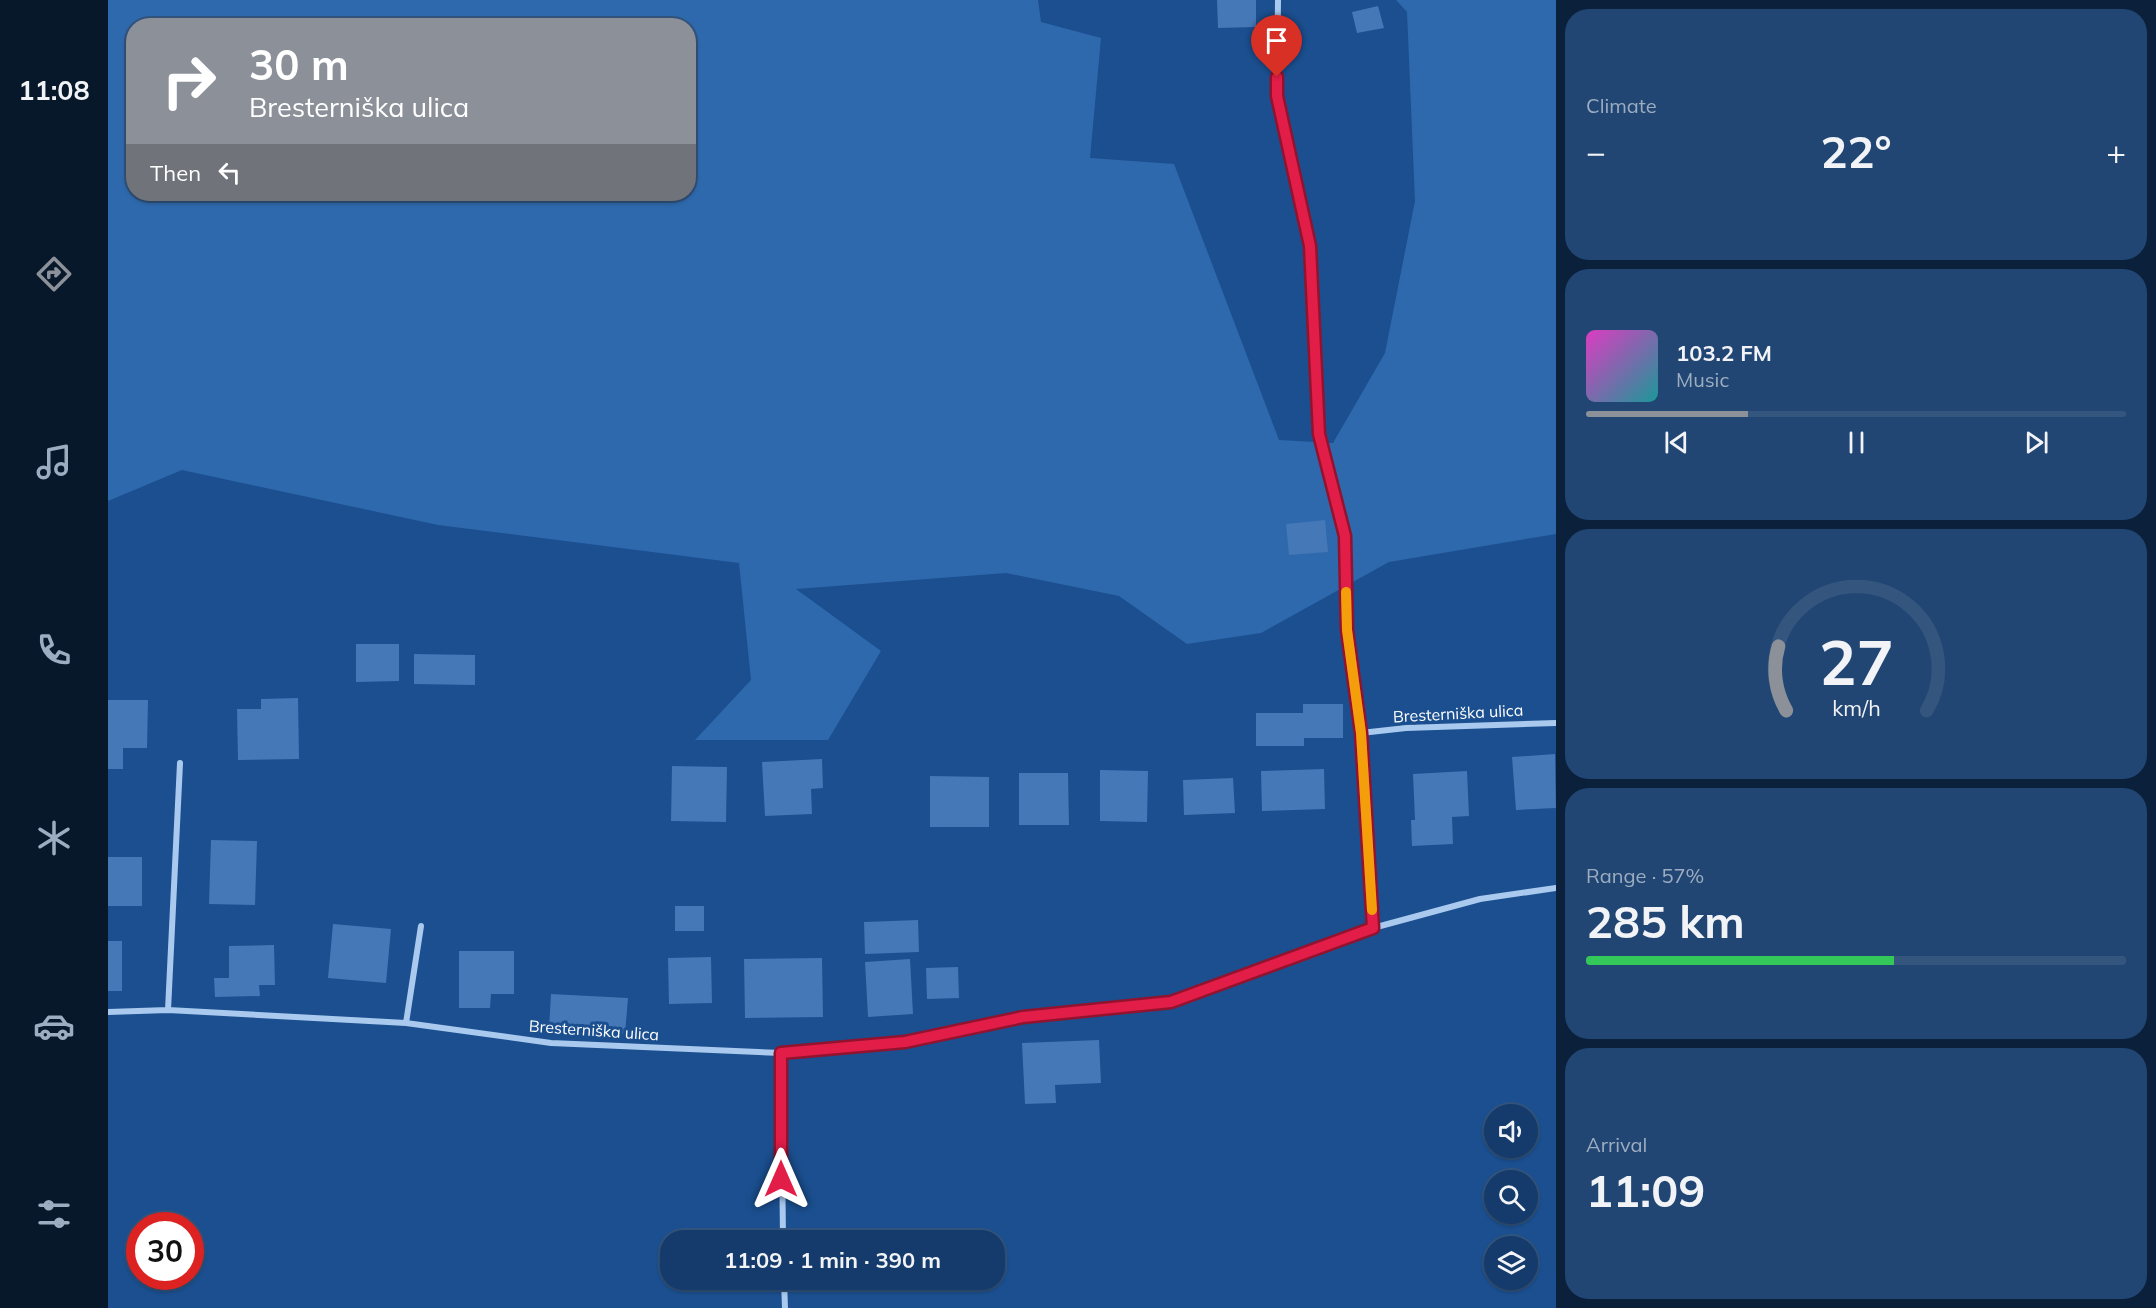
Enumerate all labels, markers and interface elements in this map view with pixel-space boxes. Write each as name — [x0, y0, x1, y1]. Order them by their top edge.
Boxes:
pin — [1251, 15, 1302, 77]
icon: arrive — [1260, 24, 1293, 57]
text: 30 m — [249, 38, 349, 91]
icon: right — [150, 42, 228, 120]
text: 11:08 — [18, 73, 90, 107]
text: Bresterniška ulica — [249, 90, 469, 124]
text: Climate — [1586, 93, 1657, 118]
text: 22° — [1820, 123, 1892, 179]
text: − — [1586, 131, 1606, 172]
text: + — [2106, 131, 2126, 172]
icon: left — [213, 156, 246, 189]
text: Then — [150, 159, 201, 187]
icon: directions — [33, 253, 75, 295]
text: 103.2 FM — [1676, 339, 1772, 367]
text: Music — [1676, 367, 1729, 392]
icon: previous — [1660, 426, 1693, 459]
icon: pause — [1840, 426, 1873, 459]
icon: next — [2020, 426, 2053, 459]
icon: music — [33, 441, 75, 483]
text: 27 — [1819, 622, 1893, 701]
icon: phone — [33, 629, 75, 671]
text: km/h — [1832, 694, 1880, 721]
street label: Bresterniška ulica — [1392, 700, 1524, 726]
icon: climate — [33, 817, 75, 859]
text: Range · 57% — [1586, 863, 1704, 888]
text: 285 km — [1586, 893, 1745, 949]
icon: car — [33, 1005, 75, 1047]
street label: Bresterniška ulica — [528, 1015, 660, 1045]
map controls — [1484, 1104, 1538, 1290]
button: sound — [1484, 1104, 1538, 1158]
text: Arrival — [1586, 1132, 1647, 1157]
position arrow — [749, 1147, 813, 1211]
text: 11:09 — [1586, 1162, 1705, 1218]
button: search — [1484, 1170, 1538, 1224]
icon: filters — [33, 1193, 75, 1235]
speed limit sign: 30 — [126, 1212, 204, 1290]
button: layers — [1484, 1236, 1538, 1290]
text: 11:09 · 1 min · 390 m — [724, 1246, 941, 1274]

